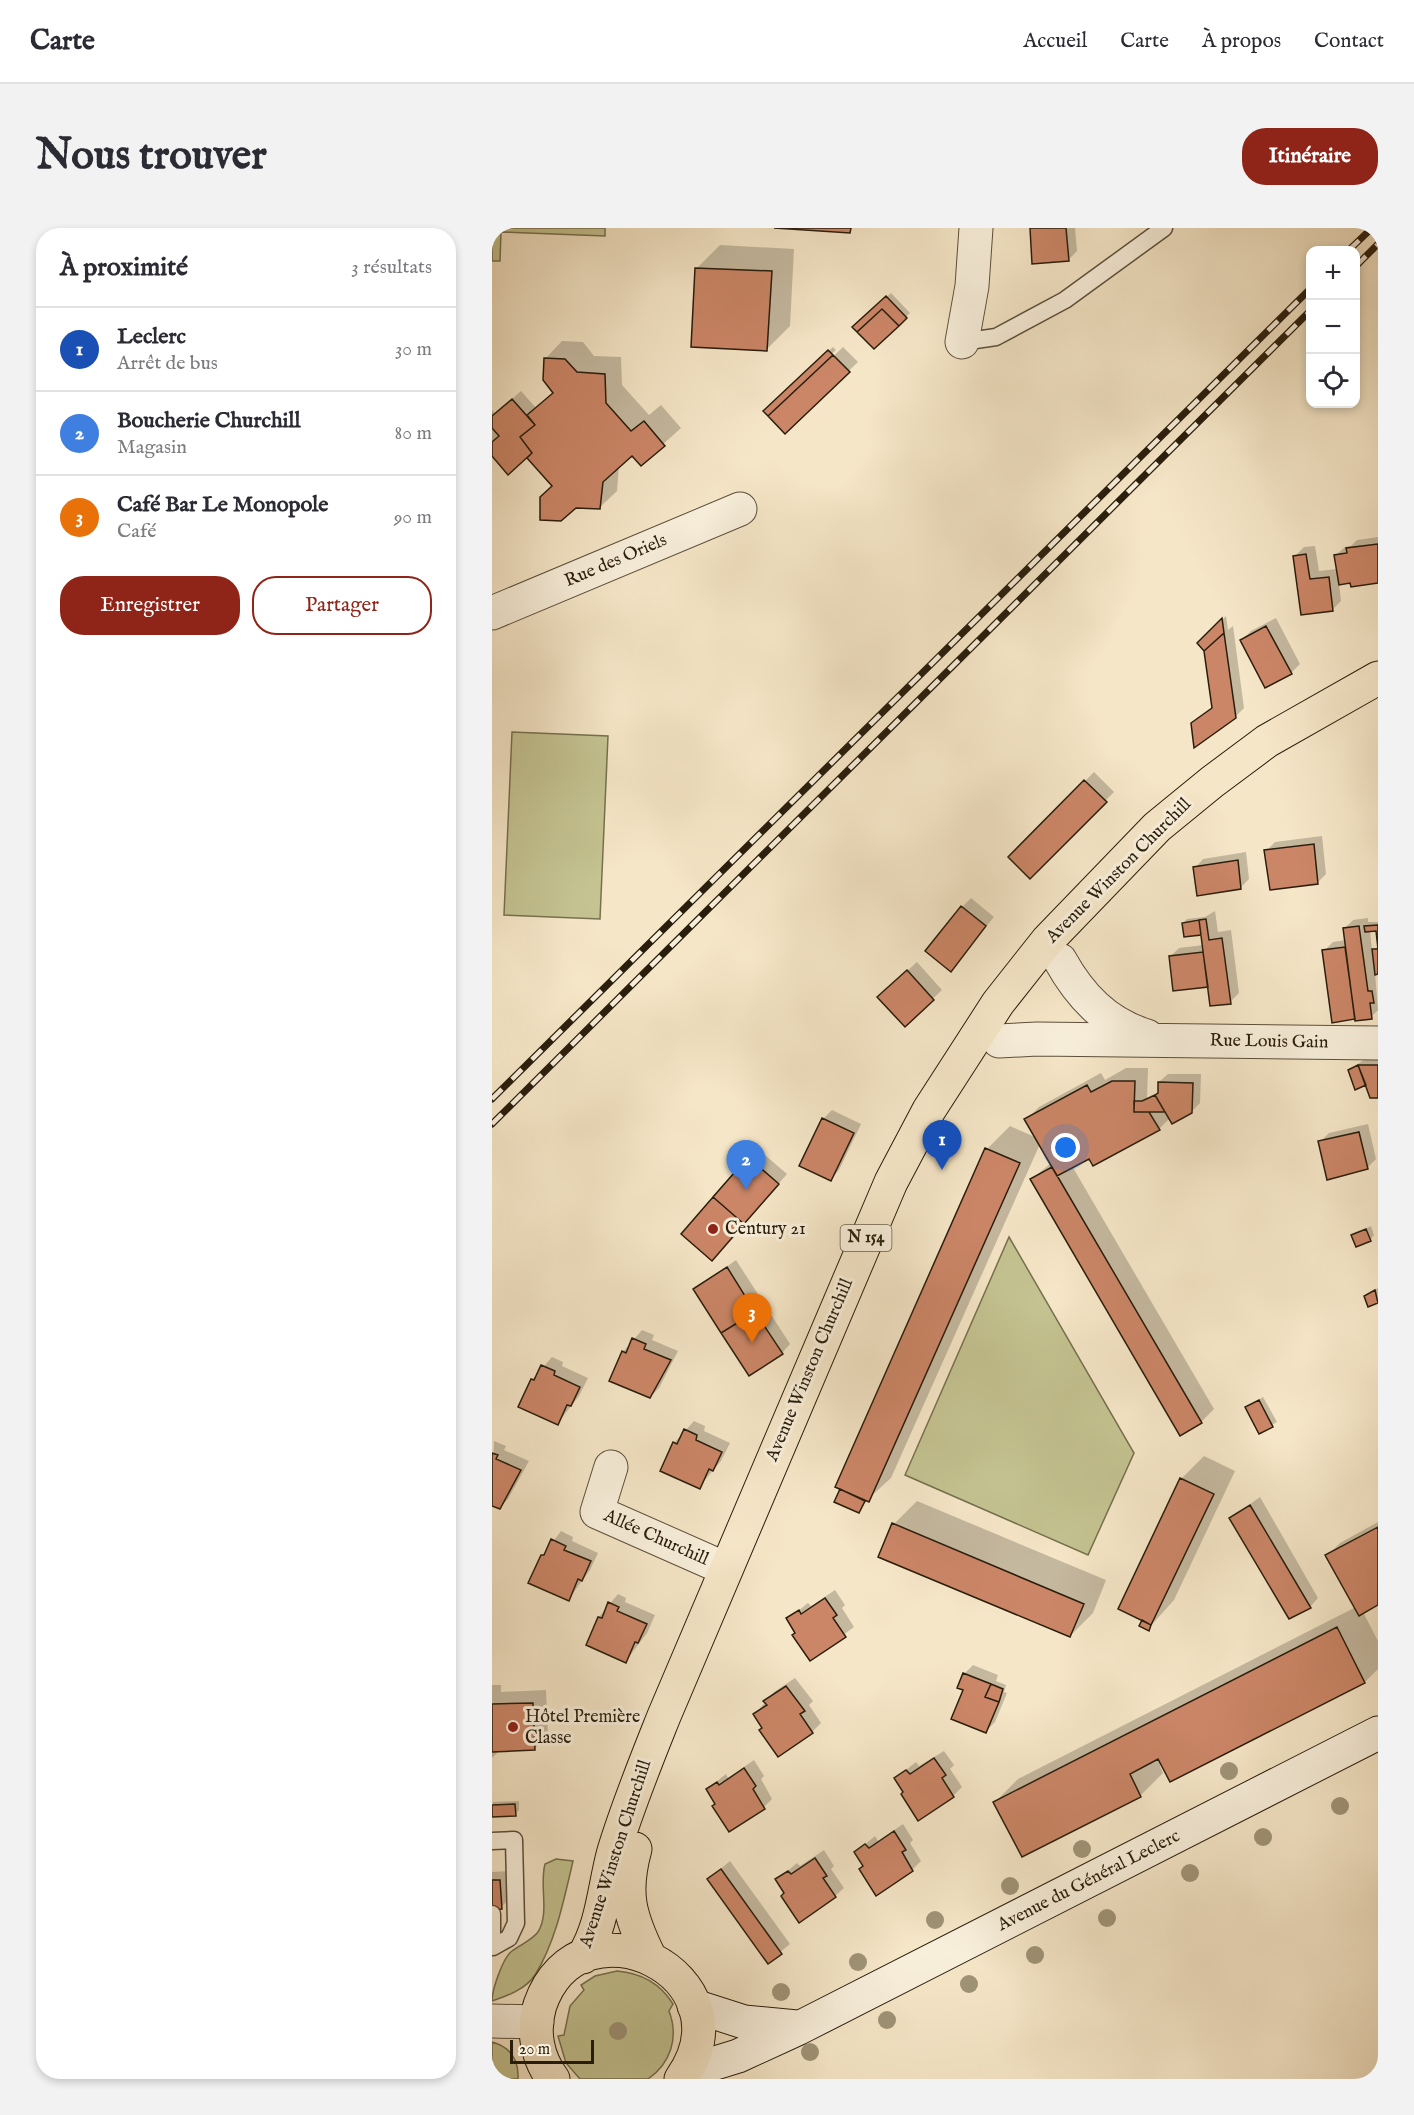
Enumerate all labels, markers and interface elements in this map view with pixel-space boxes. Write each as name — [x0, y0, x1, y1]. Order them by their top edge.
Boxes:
text: Carte — [30, 24, 95, 59]
text: Accueil — [1023, 28, 1087, 55]
text: Carte — [1120, 28, 1169, 55]
text: À propos — [1202, 28, 1281, 55]
text: Contact — [1314, 28, 1384, 55]
button: Itinéraire — [1242, 128, 1378, 185]
text: Nous trouver — [36, 130, 267, 183]
map controls — [1306, 246, 1360, 408]
button: + — [1306, 246, 1360, 300]
text: À proximité — [60, 251, 188, 284]
text: 3 résultats — [351, 255, 432, 280]
button: − — [1306, 300, 1360, 354]
text: Leclerc — [117, 323, 186, 351]
text: 1 — [76, 337, 83, 362]
text: 30 m — [395, 337, 432, 362]
text: Arrêt de bus — [117, 351, 218, 376]
button: locate — [1306, 354, 1360, 408]
text: Boucherie Churchill — [117, 407, 301, 435]
text: 2 — [75, 421, 84, 446]
text: 80 m — [395, 421, 432, 446]
text: Magasin — [117, 435, 187, 460]
text: Café Bar Le Monopole — [117, 491, 328, 519]
text: 3 — [76, 505, 83, 530]
text: 90 m — [394, 505, 432, 530]
text: Café — [117, 519, 156, 544]
street label: Rue des Oriels — [561, 529, 671, 593]
button: Enregistrer — [60, 576, 240, 635]
button: Partager — [252, 576, 432, 635]
street label: Avenue Winston Churchill — [1041, 793, 1197, 949]
street label: Rue Louis Gain — [1209, 1029, 1329, 1055]
pin: 1 — [922, 1120, 962, 1170]
your location — [1051, 1133, 1080, 1162]
pin: 2 — [726, 1140, 766, 1190]
place label: Century 21 — [725, 1218, 806, 1241]
marker: Century 21 — [706, 1222, 720, 1236]
road number: N 154 — [840, 1225, 892, 1251]
street label: Avenue Winston Churchill — [761, 1275, 859, 1466]
pin: 3 — [732, 1294, 772, 1343]
street label: Allée Churchill — [599, 1504, 712, 1571]
place label: Hôtel Première Classe — [525, 1706, 640, 1750]
marker: Hôtel Première Classe — [506, 1720, 520, 1734]
street label: Avenue Winston Churchill — [574, 1757, 657, 1952]
street label: Avenue du Général Leclerc — [993, 1825, 1184, 1938]
scale bar — [510, 2037, 594, 2064]
text: 20 m — [519, 2040, 550, 2060]

